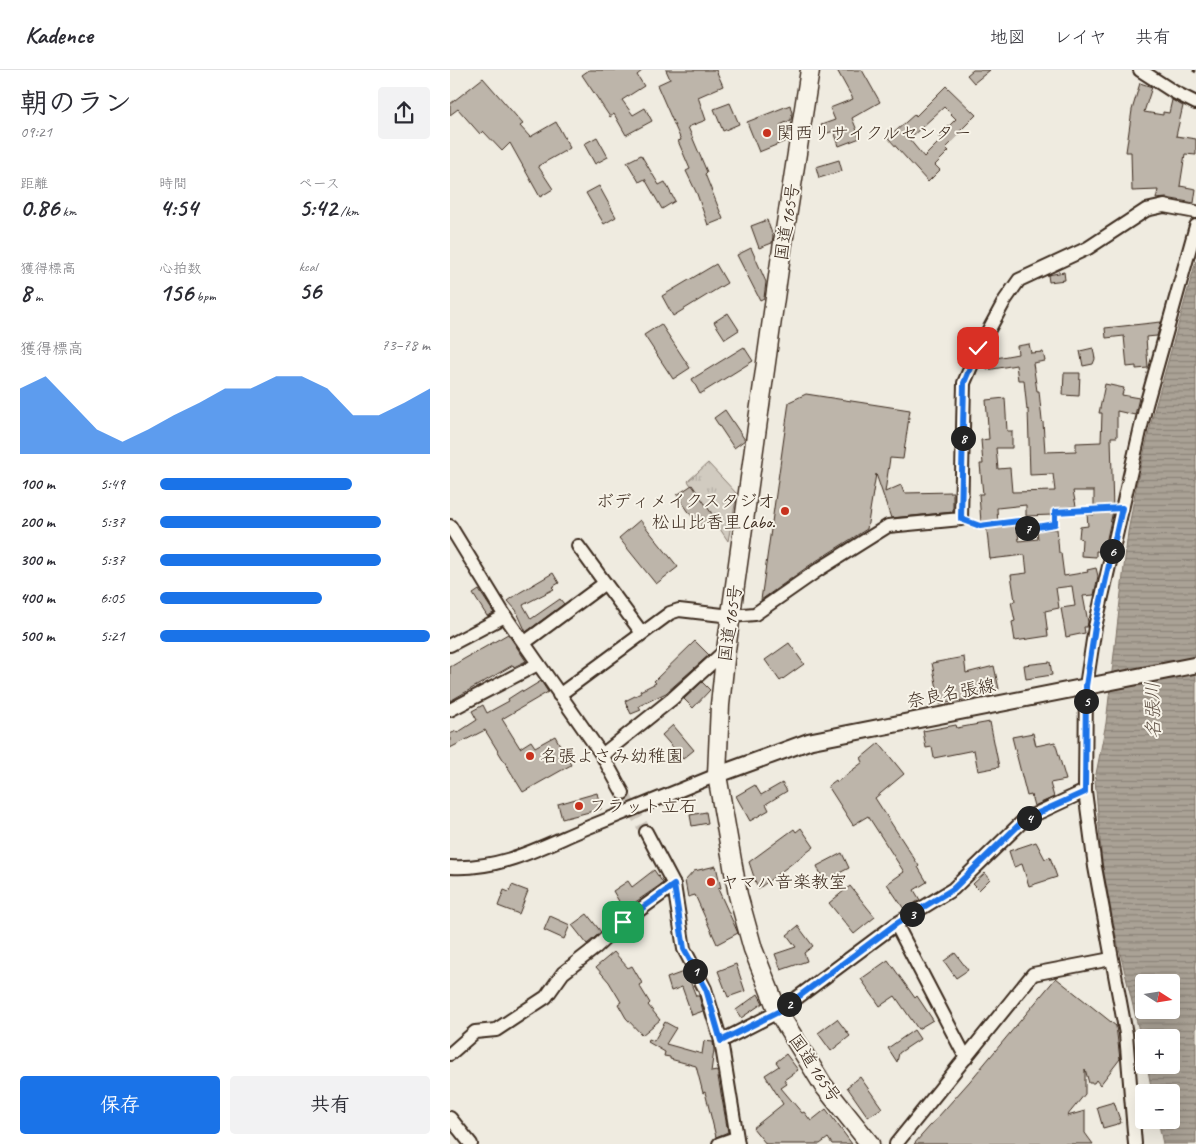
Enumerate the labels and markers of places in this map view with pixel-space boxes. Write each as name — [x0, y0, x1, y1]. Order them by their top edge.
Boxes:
place label: 関西リサイクルセンター — [777, 122, 971, 144]
marker: 関西リサイクルセンター — [761, 127, 773, 139]
pin — [957, 327, 999, 369]
pin: 8 — [950, 426, 976, 450]
place label: ボディメイクスタジオ 松山比香里Labo. — [596, 490, 775, 533]
marker: ボディメイクスタジオ 松山比香里Labo. — [779, 505, 791, 517]
pin: 7 — [1014, 516, 1040, 540]
pin: 6 — [1100, 538, 1124, 564]
pin: 5 — [1074, 688, 1098, 714]
place label: 名張よさみ幼稚園 — [540, 745, 684, 767]
marker: 名張よさみ幼稚園 — [524, 750, 536, 762]
place label: フラット立石 — [589, 795, 697, 817]
marker: フラット立石 — [573, 800, 585, 812]
pin: 4 — [1016, 806, 1042, 830]
place label: ヤマハ音楽教室 — [721, 871, 847, 893]
marker: ヤマハ音楽教室 — [705, 876, 717, 888]
pin — [602, 901, 644, 943]
pin: 3 — [900, 902, 924, 926]
pin: 1 — [682, 958, 708, 984]
pin: 2 — [776, 992, 802, 1016]

